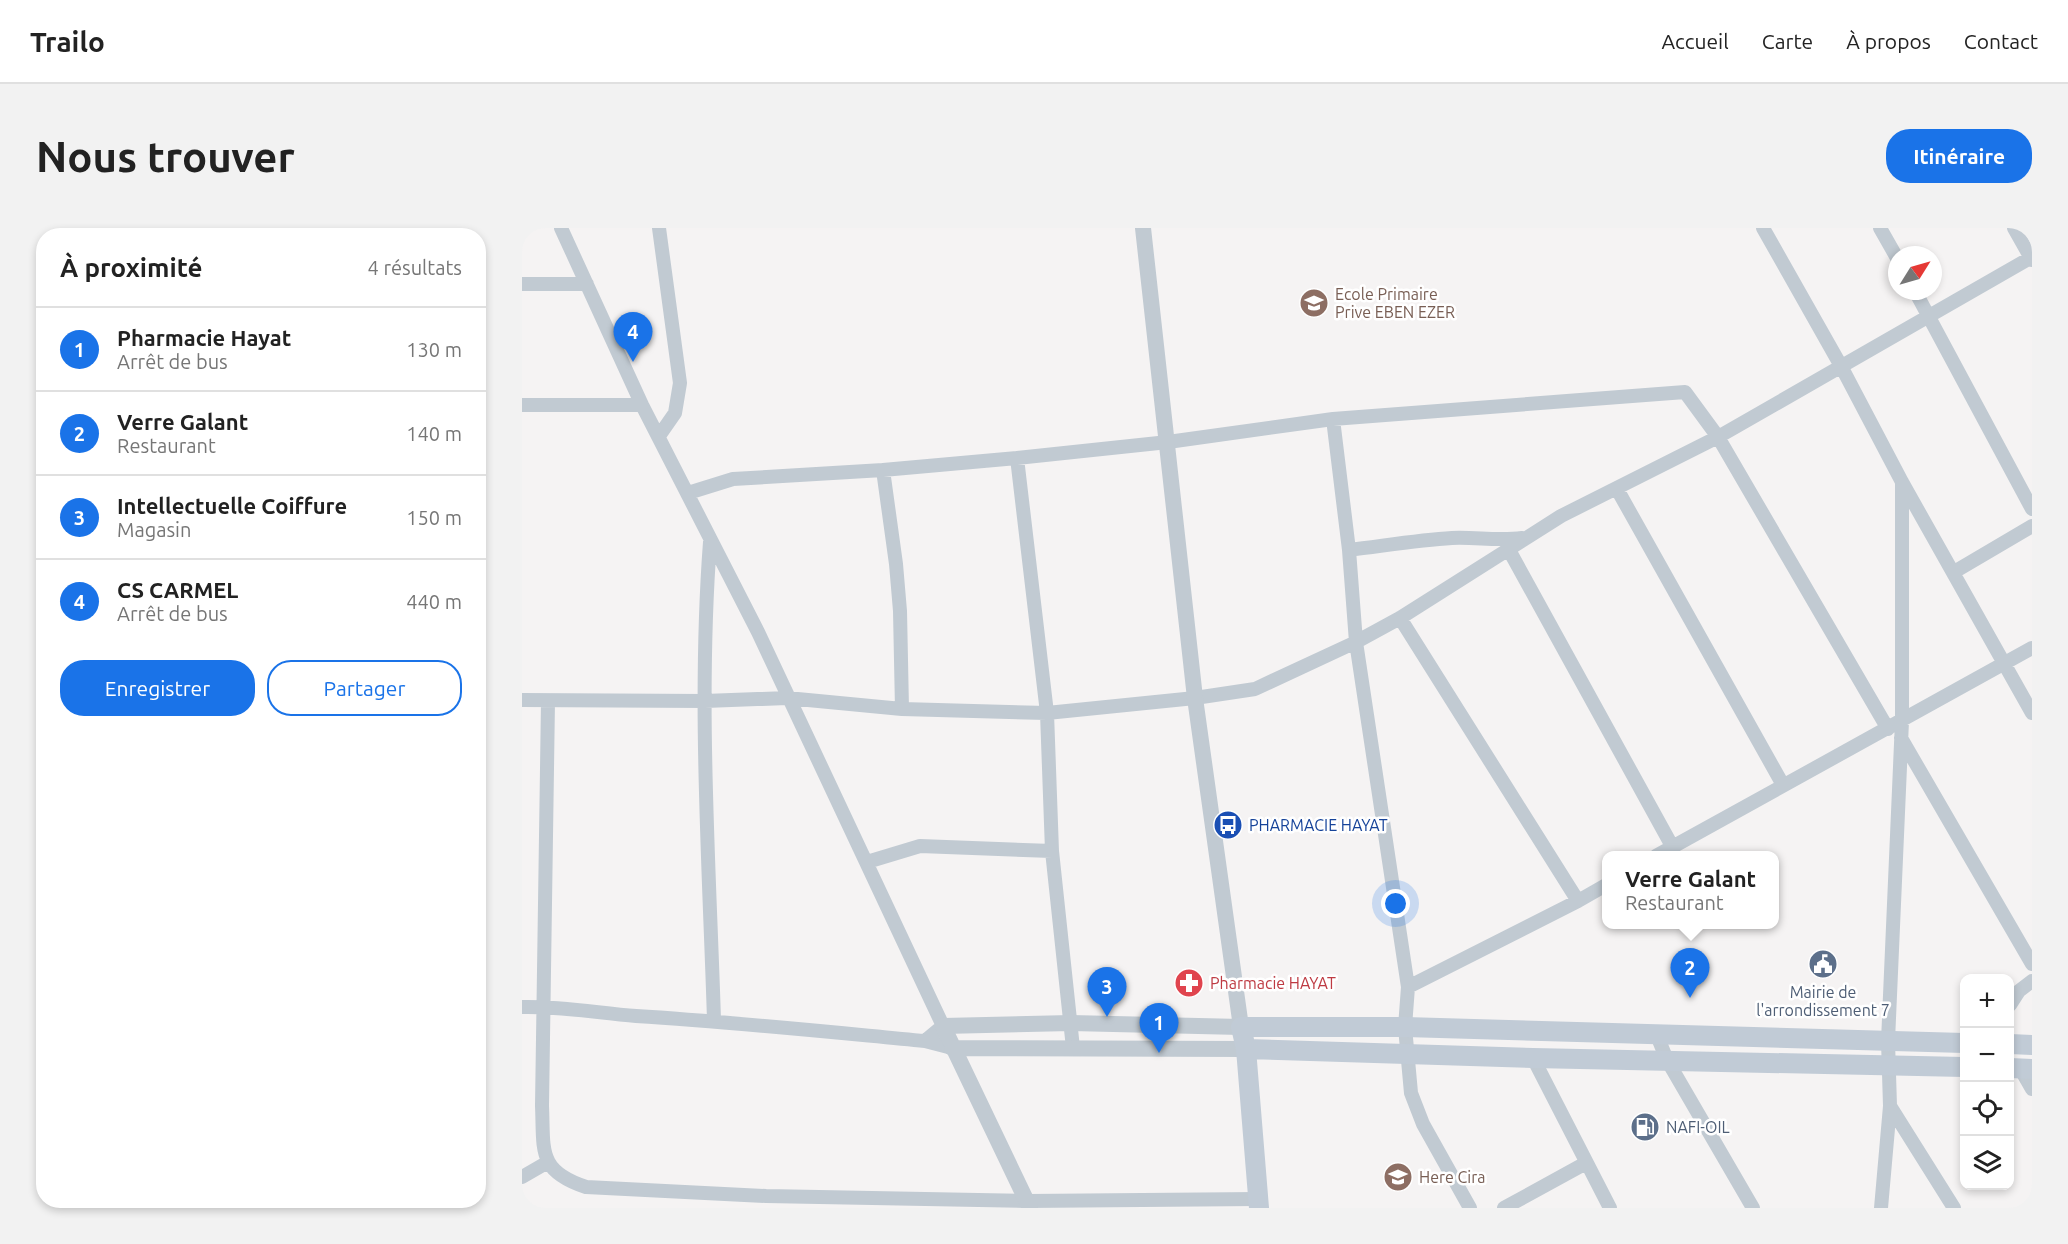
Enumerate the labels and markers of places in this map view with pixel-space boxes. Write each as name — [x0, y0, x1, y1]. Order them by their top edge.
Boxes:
place label: Ecole Primaire Prive EBEN EZER — [1335, 285, 1455, 321]
school or university icon: Ecole Primaire Prive EBEN EZER — [1298, 287, 1330, 319]
pin: 4 — [614, 312, 652, 362]
bus stop icon: PHARMACIE HAYAT — [1212, 809, 1244, 841]
place label: PHARMACIE HAYAT — [1249, 816, 1388, 834]
pin: 2 — [1670, 948, 1710, 998]
public building icon: Mairie de l'arrondissement 7 — [1807, 948, 1839, 980]
pharmacy icon: Pharmacie HAYAT — [1173, 967, 1205, 999]
pin: 3 — [1088, 968, 1126, 1017]
place label: Pharmacie HAYAT — [1210, 974, 1336, 992]
place label: Mairie de l'arrondissement 7 — [1756, 983, 1890, 1019]
pin: 1 — [1140, 1004, 1178, 1053]
fuel station icon: NAFI-OIL — [1629, 1111, 1661, 1143]
place label: NAFI-OIL — [1666, 1118, 1730, 1136]
school or university icon: Here Cira — [1382, 1161, 1414, 1193]
place label: Here Cira — [1419, 1168, 1486, 1186]

